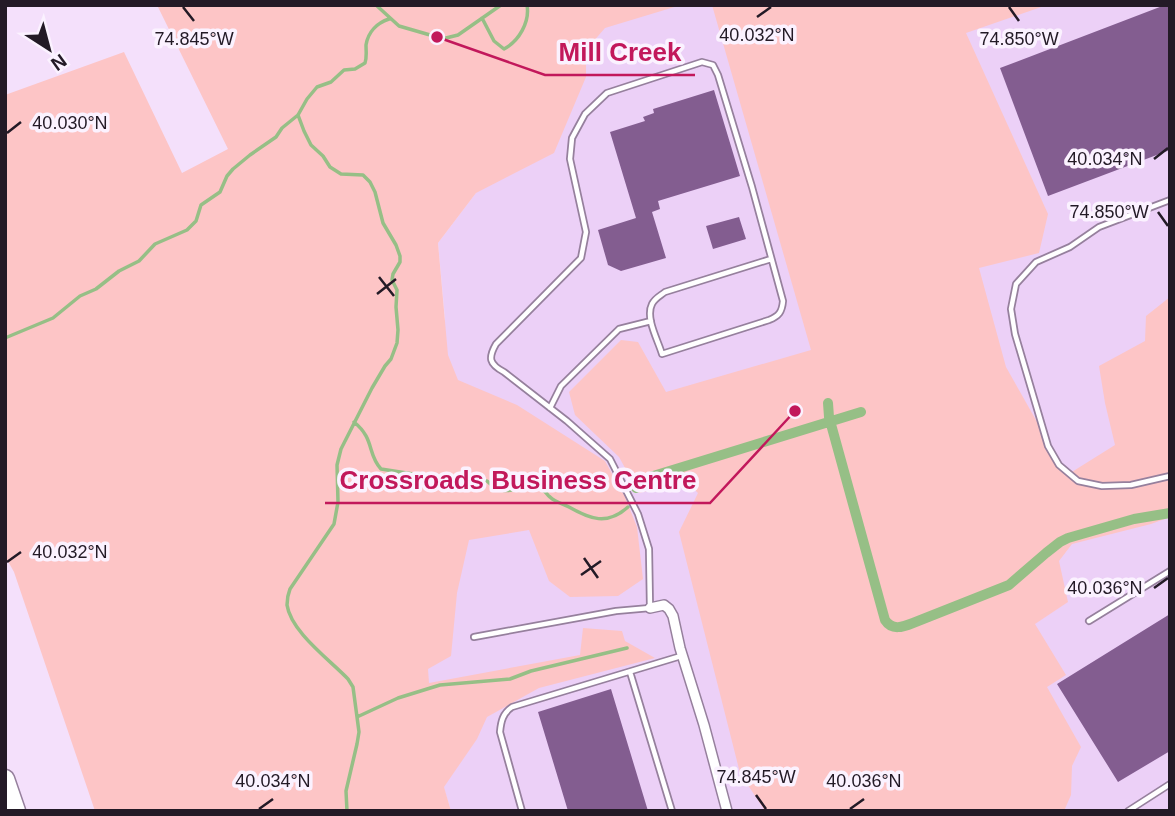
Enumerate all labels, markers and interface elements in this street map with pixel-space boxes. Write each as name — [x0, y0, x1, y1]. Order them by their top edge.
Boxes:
north arrow — [14, 14, 84, 84]
text: 40.032°N — [719, 25, 795, 45]
callout: Mill Creek — [545, 28, 695, 75]
text: 74.845°W — [154, 29, 234, 49]
text: 74.850°W — [979, 29, 1059, 49]
text: Mill Creek — [559, 37, 682, 67]
text: N — [47, 50, 70, 75]
text: 40.030°N — [32, 113, 108, 133]
text: 40.034°N — [1067, 149, 1143, 169]
text: 74.850°W — [1069, 202, 1149, 222]
callout: Crossroads Business Centre — [325, 456, 710, 503]
text: Crossroads Business Centre — [340, 465, 696, 495]
text: 40.032°N — [32, 542, 108, 562]
text: 40.036°N — [1067, 578, 1143, 598]
text: 74.845°W — [716, 767, 796, 787]
text: 40.034°N — [235, 771, 311, 791]
text: 40.036°N — [826, 771, 902, 791]

